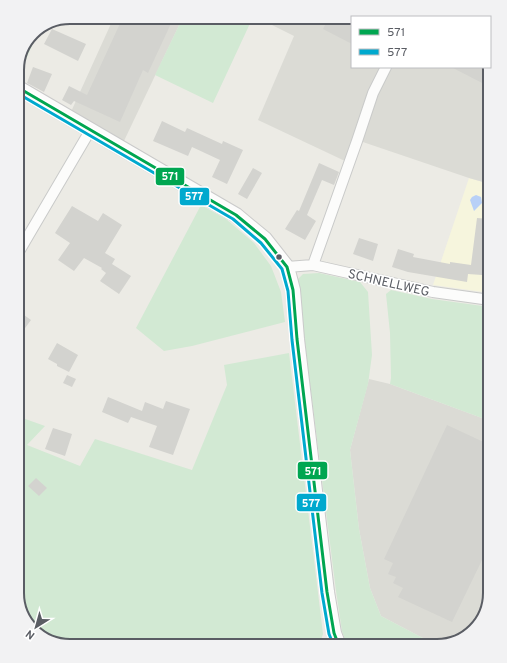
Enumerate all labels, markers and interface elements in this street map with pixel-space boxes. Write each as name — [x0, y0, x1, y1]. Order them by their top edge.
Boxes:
legend — [351, 16, 491, 68]
text: 571 — [387, 25, 405, 41]
text: 577 — [387, 45, 407, 61]
line badge: 571 — [155, 167, 185, 186]
text: 571 — [161, 170, 179, 184]
line badge: 577 — [179, 187, 210, 206]
text: 577 — [185, 190, 203, 204]
unlabelled marker — [274, 252, 284, 262]
street label: SCHNELLWEG — [346, 267, 431, 301]
line badge: 571 — [297, 461, 328, 480]
text: 571 — [304, 465, 322, 479]
line badge: 577 — [296, 493, 327, 512]
text: 577 — [302, 497, 320, 511]
north arrow — [16, 607, 56, 647]
text: N — [23, 626, 38, 642]

